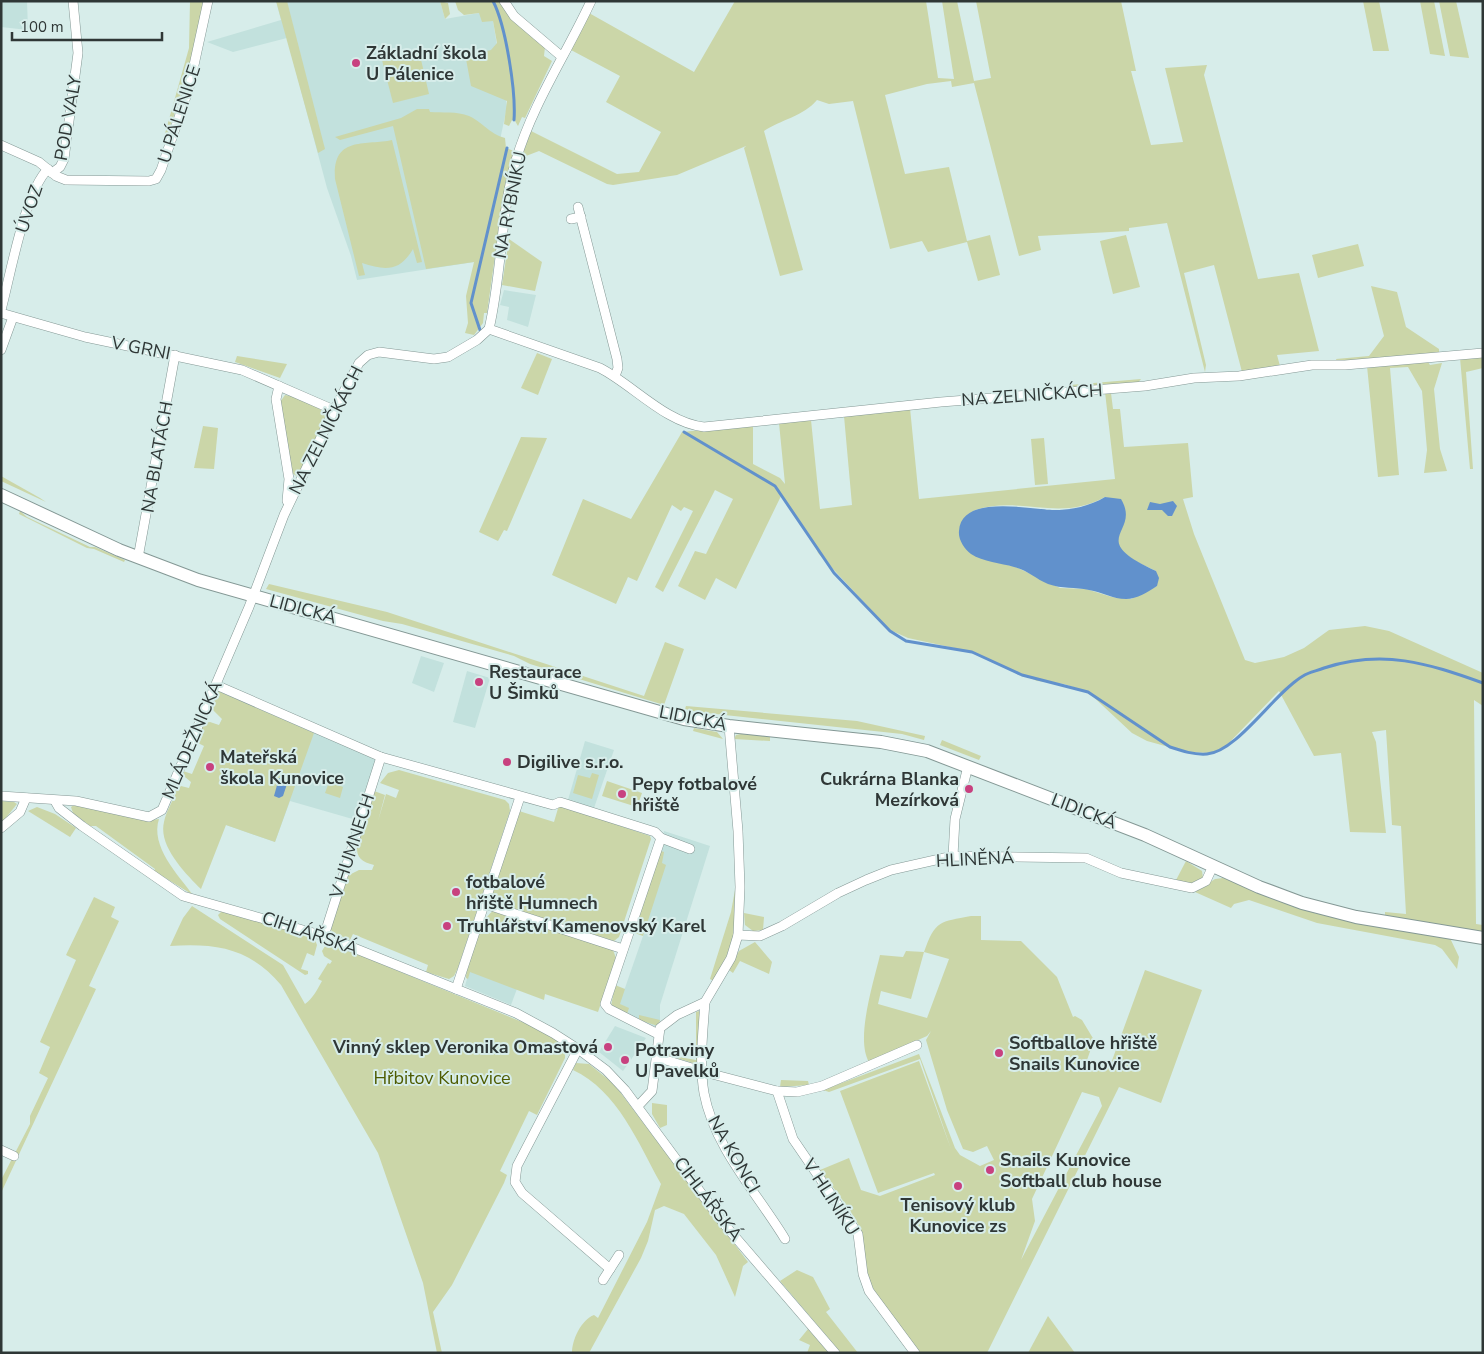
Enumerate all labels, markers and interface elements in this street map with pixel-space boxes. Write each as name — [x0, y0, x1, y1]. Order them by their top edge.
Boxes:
scale bar — [12, 10, 162, 42]
text: 100 m — [20, 17, 64, 37]
place label: Základní škola U Pálenice — [366, 41, 487, 86]
marker: Základní škola U Pálenice — [350, 57, 362, 69]
street label: U PÁLENICE — [152, 62, 206, 166]
street label: POD VALY — [49, 73, 87, 162]
street label: NA RYBNÍKU — [488, 150, 532, 260]
street label: ÚVOZ — [10, 181, 49, 236]
street label: V GRNI — [108, 330, 173, 366]
street label: NA ZELNIČKÁCH — [283, 362, 369, 498]
street label: NA ZELNIČKÁCH — [961, 378, 1103, 412]
street label: NA BLATÁCH — [135, 399, 179, 515]
street label: LIDICKÁ — [267, 589, 339, 629]
place label: Restaurace U Šimků — [489, 660, 582, 705]
marker: Restaurace U Šimků — [473, 676, 485, 688]
street label: MLÁDEŽNICKÁ — [156, 677, 228, 803]
street label: LIDICKÁ — [657, 700, 729, 736]
place label: Mateřská škola Kunovice — [220, 745, 344, 790]
place label: Digilive s.r.o. — [517, 750, 623, 774]
marker: Digilive s.r.o. — [501, 756, 513, 768]
marker: Mateřská škola Kunovice — [204, 761, 216, 773]
place label: Cukrárna Blanka Mezírková — [820, 767, 959, 812]
place label: Pepy fotbalové hřiště — [632, 772, 757, 817]
marker: Cukrárna Blanka Mezírková — [963, 783, 975, 795]
marker: Pepy fotbalové hřiště — [616, 788, 628, 800]
street label: LIDICKÁ — [1048, 788, 1120, 834]
street label: V HUMNECH — [323, 791, 380, 902]
street label: HLINĚNÁ — [935, 845, 1015, 873]
place label: fotbalové hřiště Humnech — [466, 870, 598, 915]
marker: fotbalové hřiště Humnech — [450, 886, 462, 898]
street label: CIHLÁŘSKÁ — [259, 905, 361, 961]
place label: Truhlářství Kamenovský Karel — [457, 914, 706, 938]
marker: Truhlářství Kamenovský Karel — [441, 920, 453, 932]
place label: Softballove hřiště Snails Kunovice — [1009, 1031, 1157, 1076]
place label: Vinný sklep Veronika Omastová — [332, 1035, 598, 1059]
place label: Potraviny U Pavelků — [635, 1038, 719, 1083]
marker: Vinný sklep Veronika Omastová — [602, 1041, 614, 1053]
marker: Softballove hřiště Snails Kunovice — [993, 1047, 1005, 1059]
marker: Potraviny U Pavelků — [619, 1054, 631, 1066]
park label: Hřbitov Kunovice — [373, 1066, 511, 1090]
street label: NA KONCI — [702, 1111, 766, 1197]
place label: Snails Kunovice Softball club house — [1000, 1148, 1162, 1193]
street label: CIHLÁŘSKÁ — [668, 1152, 748, 1246]
street label: V HLINÍKU — [797, 1153, 865, 1240]
marker: Snails Kunovice Softball club house — [984, 1164, 996, 1176]
marker: Tenisový klub Kunovice zs — [952, 1180, 964, 1192]
place label: Tenisový klub Kunovice zs — [901, 1193, 1016, 1238]

